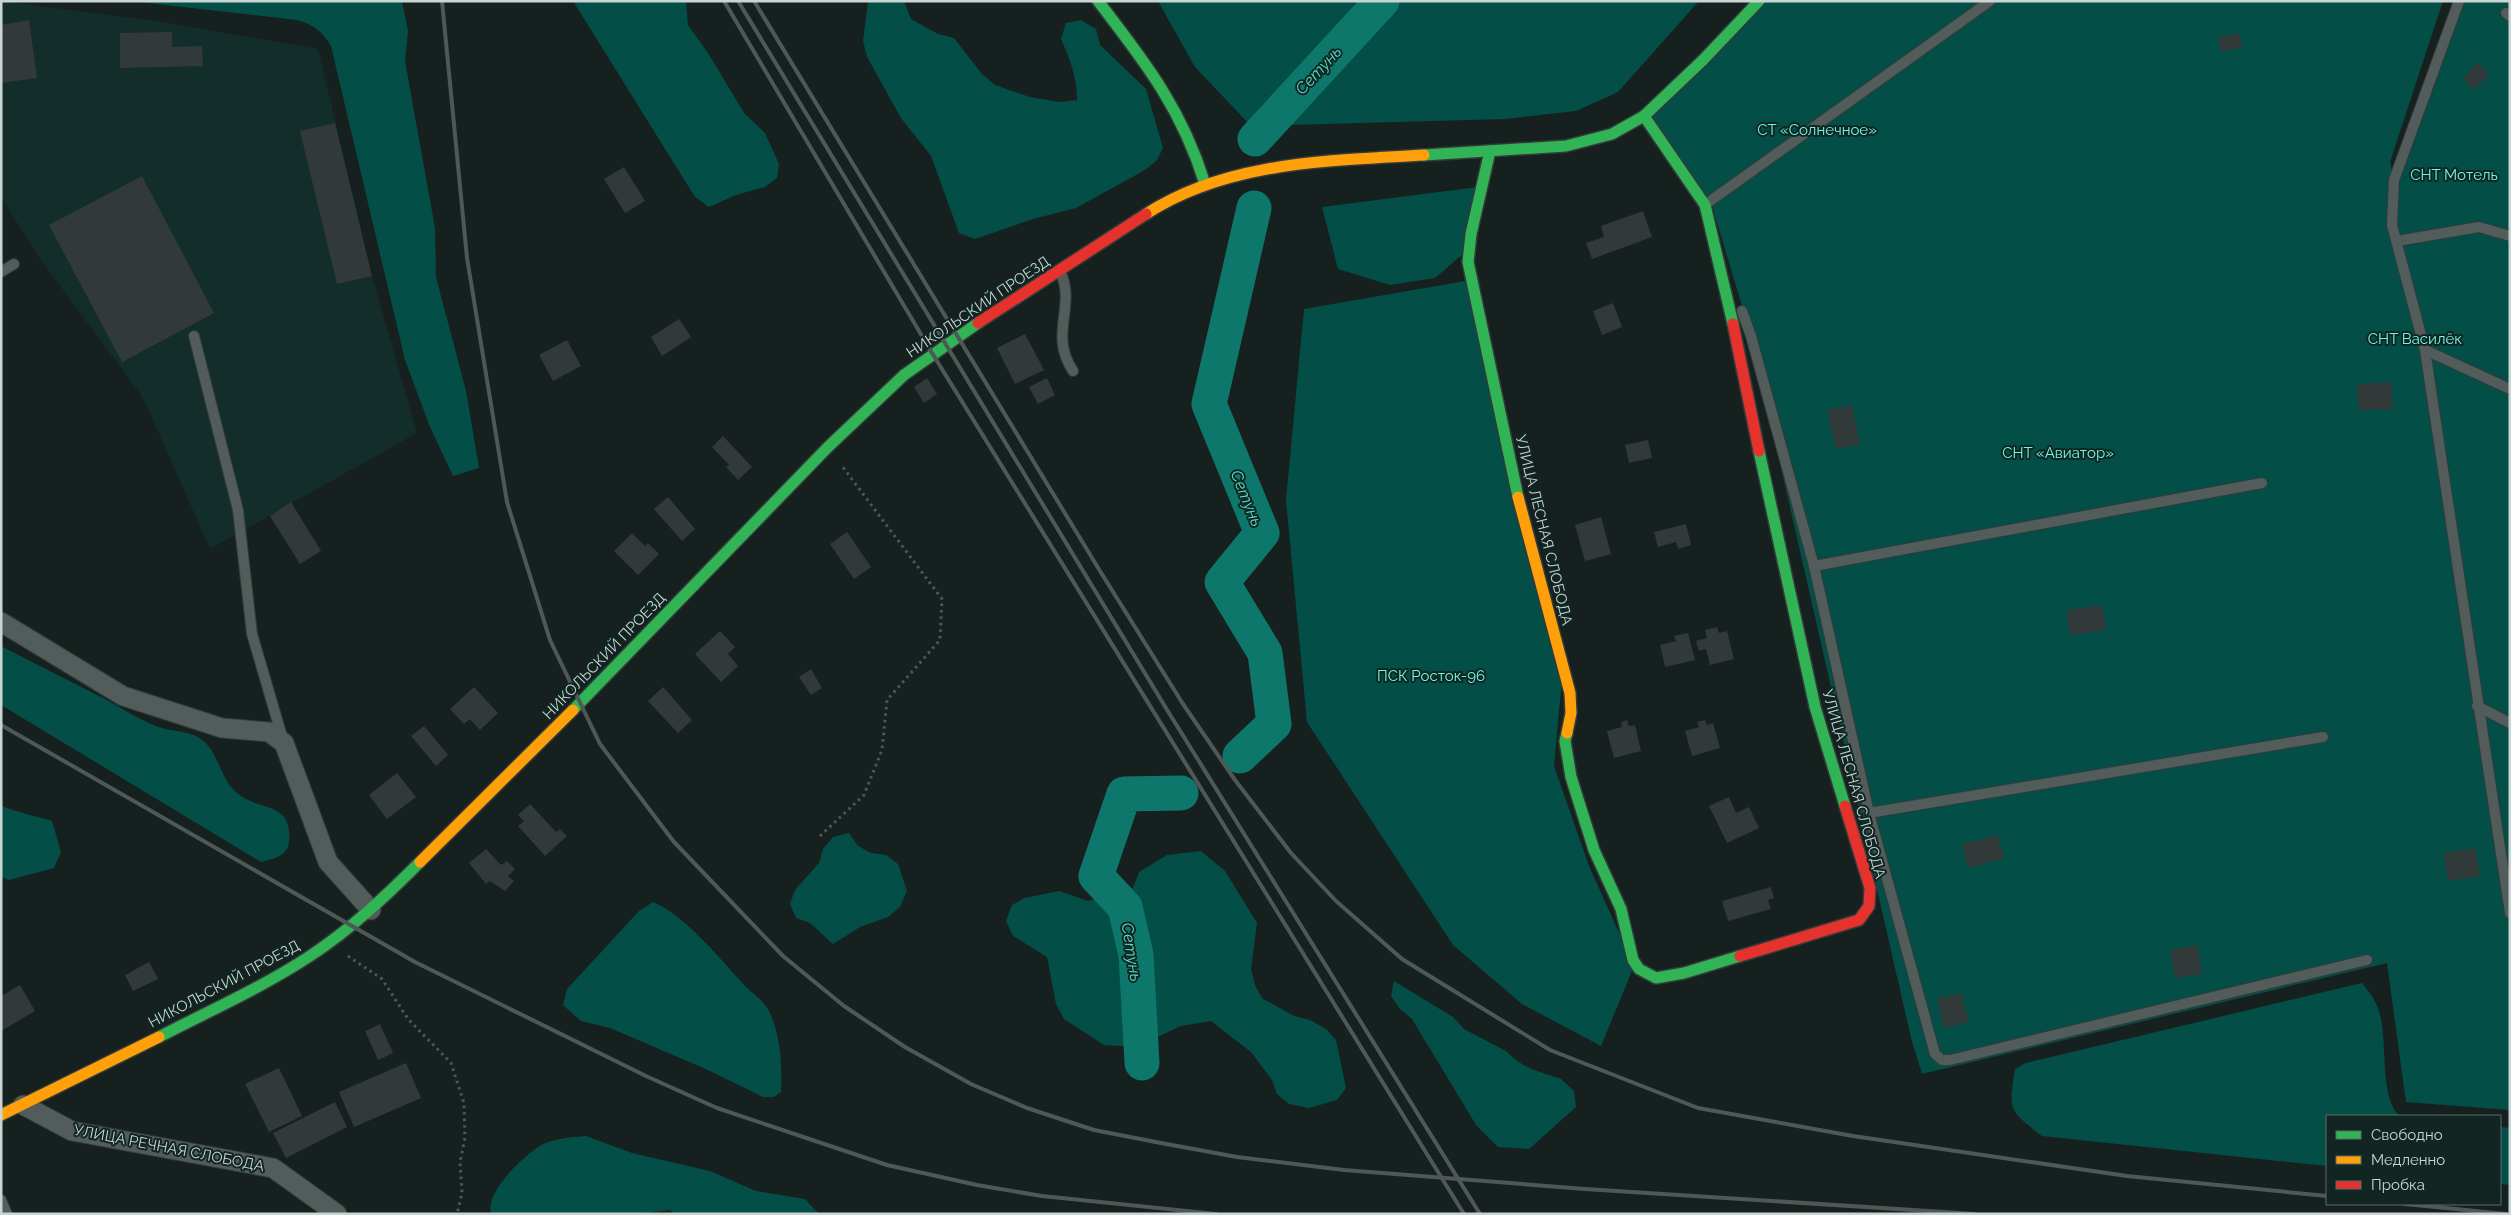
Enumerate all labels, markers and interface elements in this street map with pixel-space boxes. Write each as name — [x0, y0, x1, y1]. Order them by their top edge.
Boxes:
water label: Сетунь — [1291, 42, 1346, 99]
park label: СТ «Солнечное» — [1757, 121, 1877, 139]
park label: СНТ Мотель — [2410, 166, 2498, 184]
street label: НИКОЛЬСКИЙ ПРОЕЗД — [903, 252, 1053, 362]
park label: СНТ Василёк — [2368, 330, 2462, 348]
street label: УЛИЦА ЛЕСНАЯ СЛОБОДА — [1512, 433, 1576, 627]
park label: СНТ «Авиатор» — [2002, 444, 2114, 462]
water label: Сетунь — [1227, 467, 1266, 529]
street label: НИКОЛЬСКИЙ ПРОЕЗД — [539, 589, 669, 723]
park label: ПСК Росток-96 — [1377, 667, 1485, 685]
street label: УЛИЦА ЛЕСНАЯ СЛОБОДА — [1818, 687, 1890, 881]
water label: Сетунь — [1117, 921, 1146, 983]
street label: НИКОЛЬСКИЙ ПРОЕЗД — [145, 936, 303, 1032]
legend — [2326, 1115, 2501, 1205]
street label: УЛИЦА РЕЧНАЯ СЛОБОДА — [72, 1121, 266, 1175]
text: Свободно — [2371, 1126, 2443, 1144]
text: Медленно — [2371, 1151, 2445, 1169]
text: Пробка — [2371, 1176, 2425, 1194]

